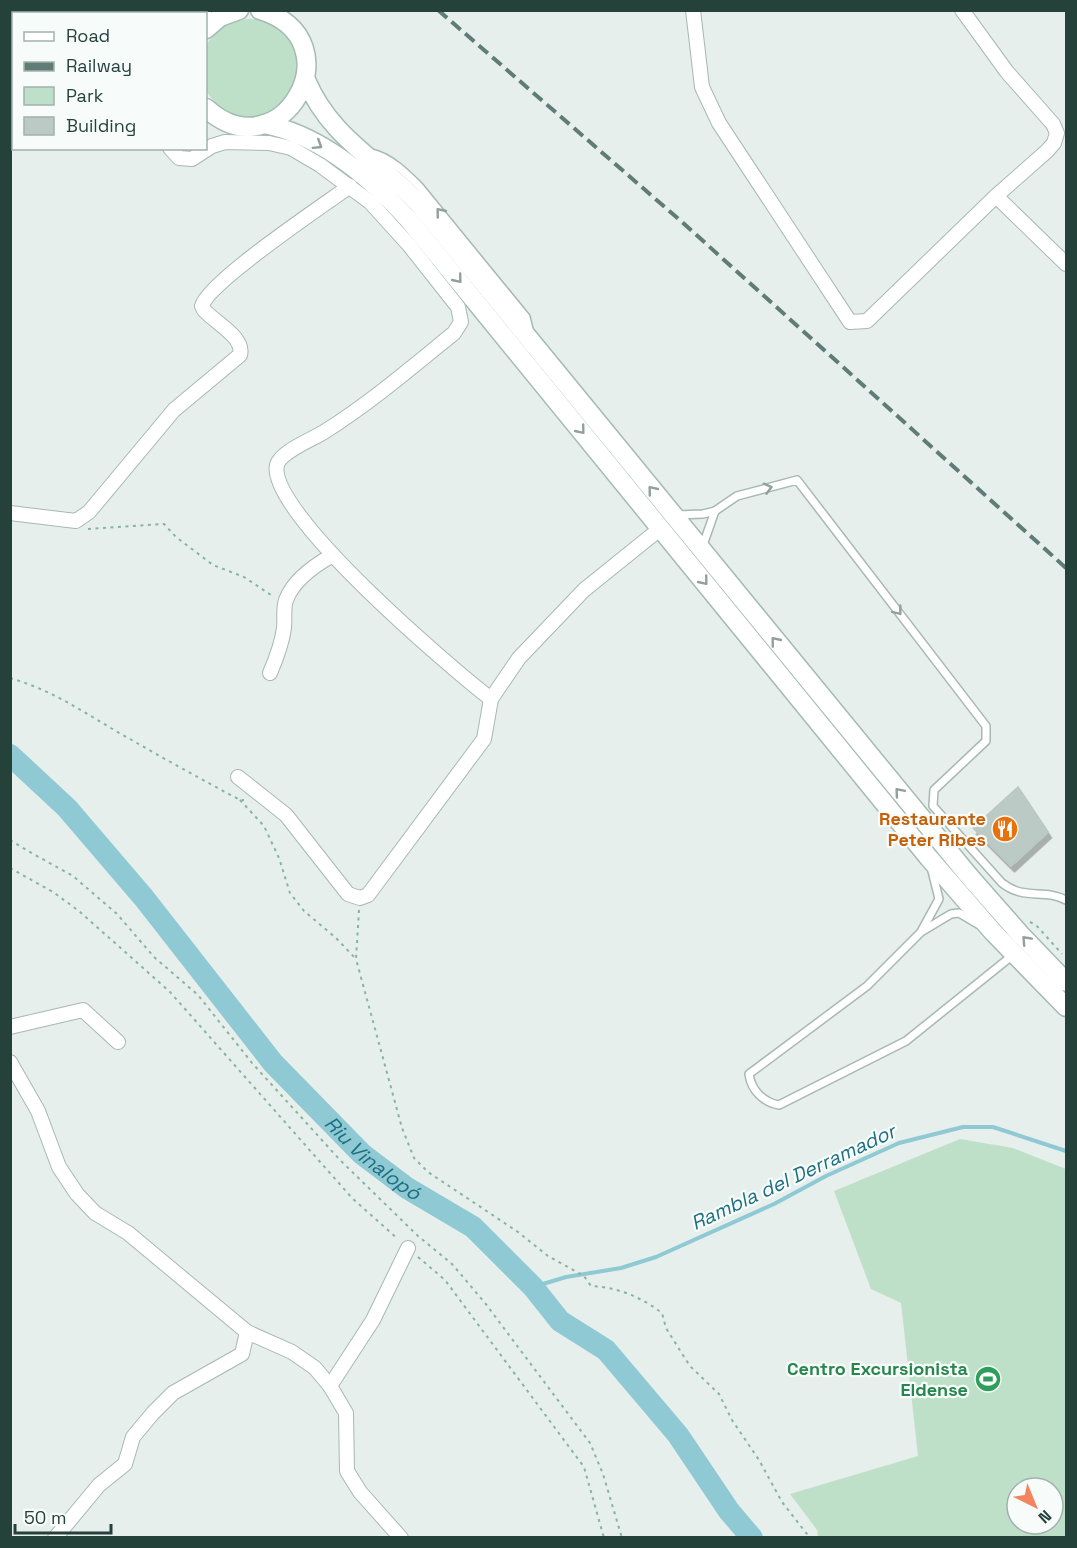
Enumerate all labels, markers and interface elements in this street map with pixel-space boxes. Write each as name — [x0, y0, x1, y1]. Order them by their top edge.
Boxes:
legend — [12, 12, 207, 150]
text: Road — [66, 24, 110, 47]
text: Railway — [66, 54, 132, 77]
text: Park — [66, 84, 104, 107]
text: Building — [66, 114, 136, 137]
one-way arrow — [312, 138, 322, 150]
one-way arrow — [437, 207, 448, 218]
one-way arrow — [451, 272, 462, 283]
one-way arrow — [574, 423, 585, 434]
one-way arrow — [762, 483, 773, 495]
one-way arrow — [648, 486, 659, 497]
one-way arrow — [697, 575, 708, 586]
one-way arrow — [890, 604, 901, 615]
one-way arrow — [772, 637, 783, 648]
one-way arrow — [895, 788, 906, 799]
place label: Restaurante Peter Ribes — [879, 807, 986, 851]
restaurant icon: Restaurante Peter Ribes — [990, 814, 1020, 844]
one-way arrow — [1022, 936, 1033, 947]
water label: Riu Vinalopó — [319, 1110, 426, 1206]
water label: Rambla del Derramador — [686, 1117, 902, 1236]
place label: Centro Excursionista Eldense — [787, 1357, 969, 1401]
sports icon: Centro Excursionista Eldense — [973, 1364, 1003, 1394]
north arrow — [1005, 1476, 1065, 1536]
scale bar — [15, 1497, 111, 1535]
text: N — [1034, 1505, 1056, 1528]
text: 50 m — [24, 1506, 66, 1529]

